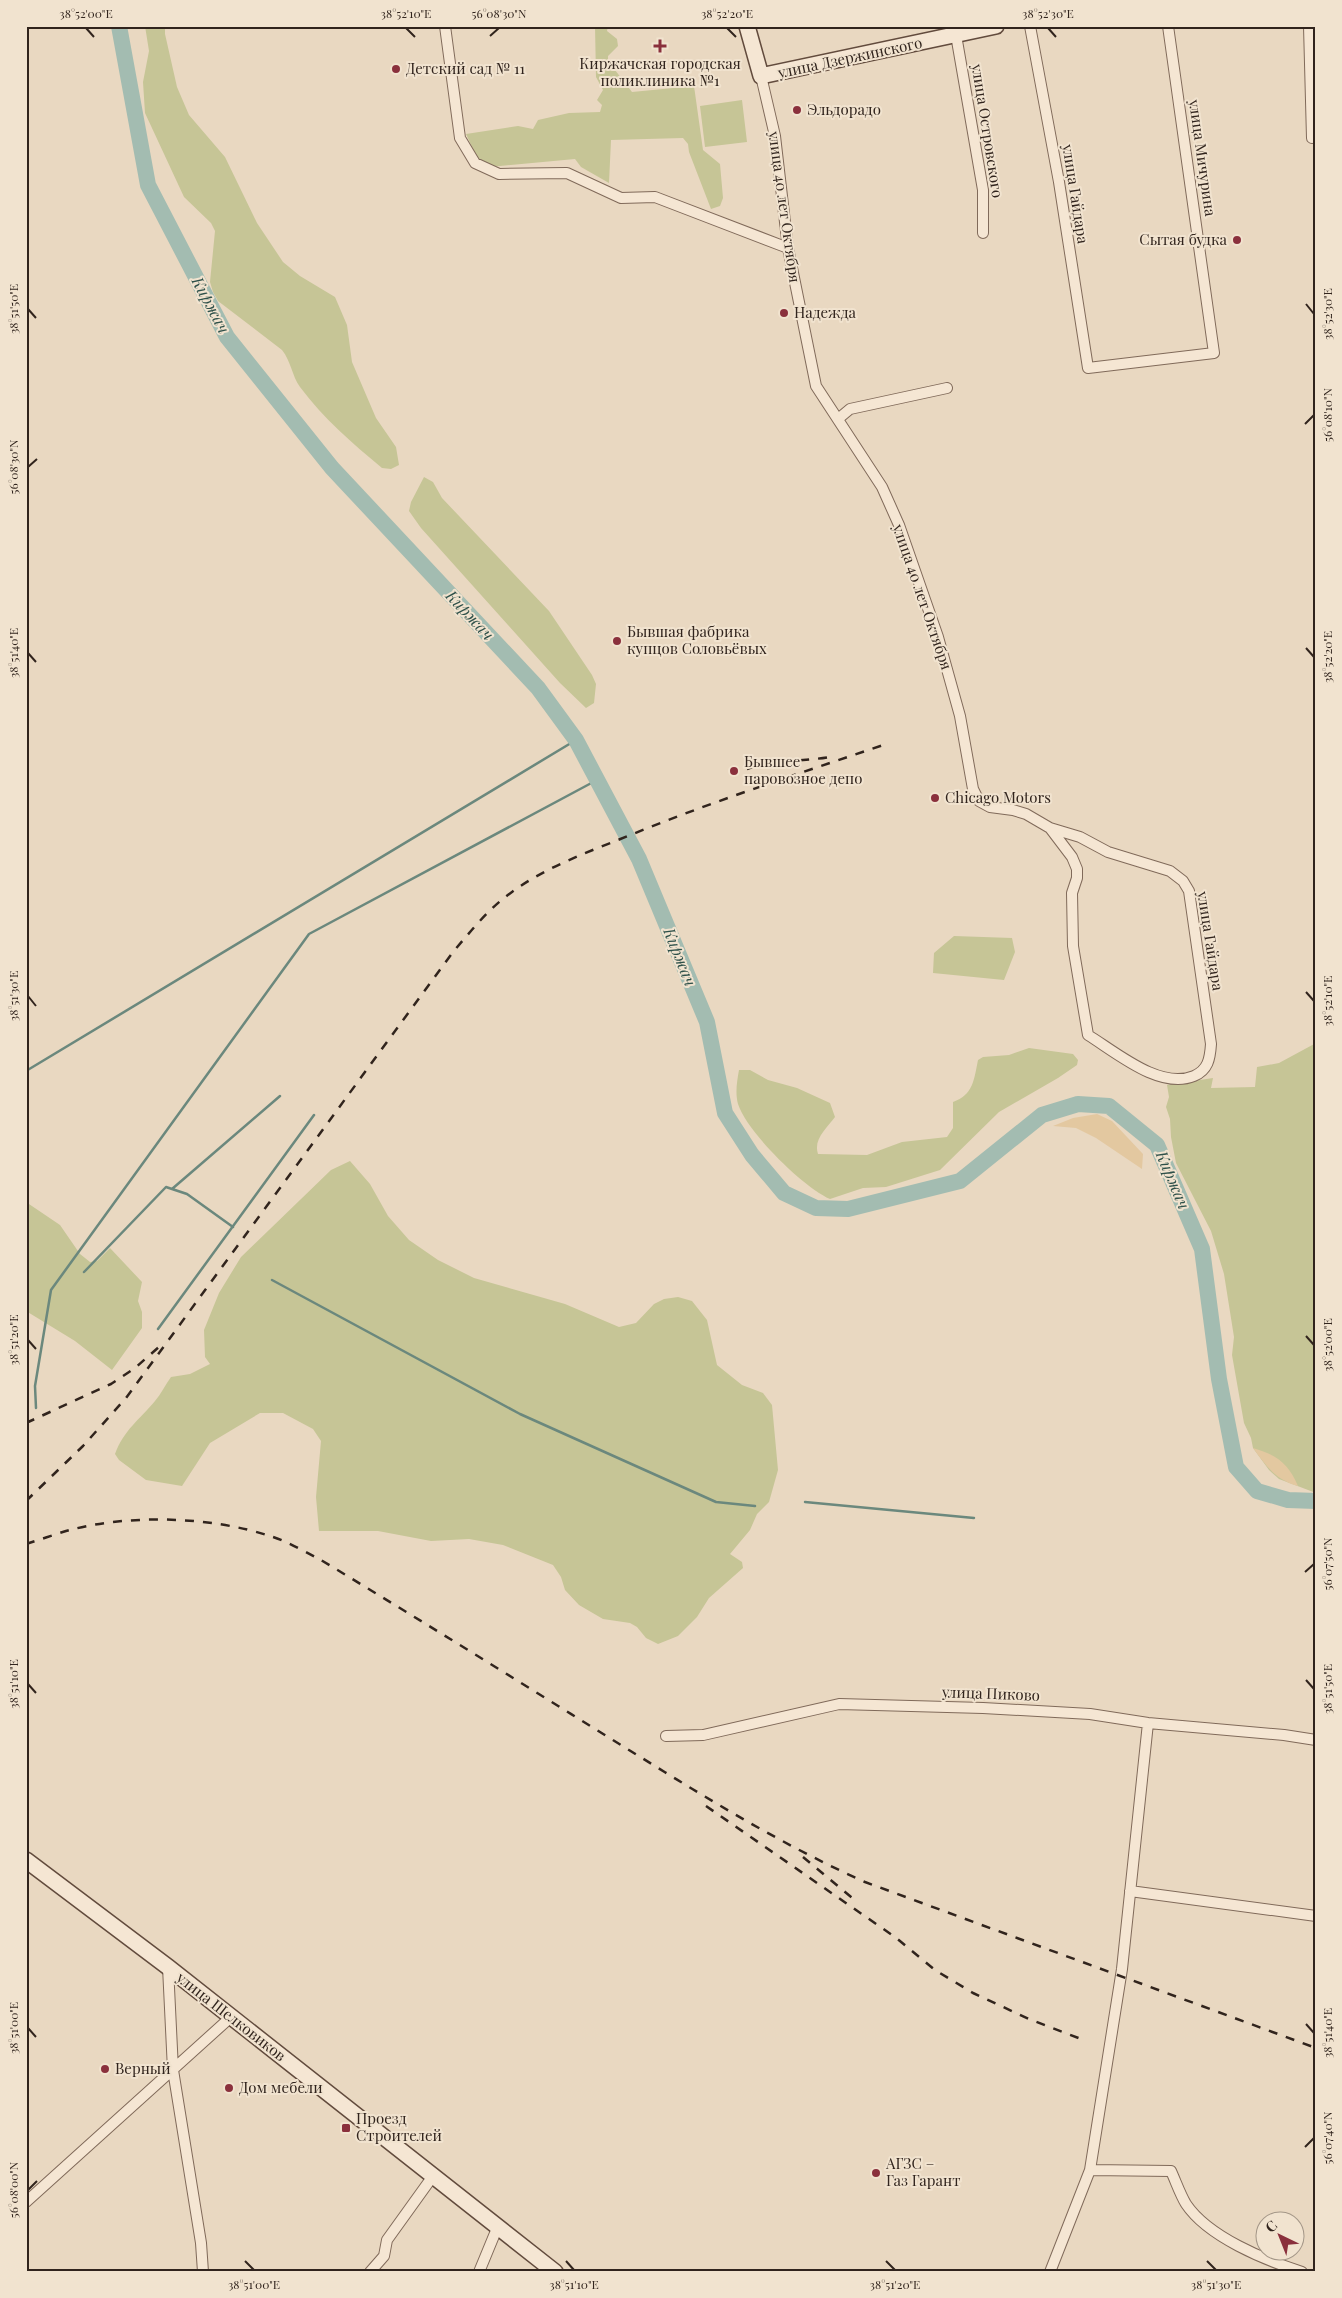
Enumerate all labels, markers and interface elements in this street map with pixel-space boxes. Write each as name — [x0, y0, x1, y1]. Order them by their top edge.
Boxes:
text: 38°52'00"E — [59, 5, 113, 21]
text: 38°52'10"E — [381, 5, 431, 21]
text: 56°08'30"N — [472, 5, 527, 21]
text: 38°52'20"E — [701, 5, 753, 21]
text: 38°52'30"E — [1022, 5, 1074, 21]
street label: улица Дзержинского — [775, 32, 924, 82]
marker: Киржачская городская поликлиника №1 — [653, 39, 667, 53]
place label: Киржачская городская поликлиника №1 — [579, 53, 741, 90]
place label: Детский сад № 11 — [406, 58, 526, 78]
street label: улица Островского — [967, 62, 1008, 199]
marker: Детский сад № 11 — [390, 63, 402, 75]
street label: улица Мичурина — [1185, 97, 1221, 218]
place label: Эльдорадо — [807, 99, 881, 119]
marker: Эльдорадо — [791, 104, 803, 116]
street label: улица 40 лет Октября — [764, 129, 806, 284]
street label: улица Гайдара — [1058, 142, 1094, 245]
place label: Сытая будка — [1139, 229, 1228, 249]
marker: Сытая будка — [1231, 234, 1243, 246]
water label: Киржач — [187, 272, 235, 337]
text: 38°51'50"E — [5, 284, 21, 334]
text: 38°52'30"E — [1319, 288, 1335, 340]
place label: Надежда — [794, 302, 857, 322]
marker: Надежда — [778, 307, 790, 319]
text: 56°08'10"N — [1319, 388, 1335, 442]
text: 56°08'30"N — [5, 439, 21, 494]
street label: улица 40 лет Октября — [888, 520, 957, 672]
water label: Киржач — [441, 584, 499, 644]
place label: Бывшая фабрика купцов Соловьёвых — [627, 621, 767, 658]
text: 38°51'40"E — [5, 628, 21, 678]
text: 38°52'20"E — [1319, 631, 1335, 683]
marker: Бывшая фабрика купцов Соловьёвых — [611, 635, 623, 647]
place label: Бывшее паровозное депо — [744, 751, 862, 788]
marker: Бывшее паровозное депо — [728, 765, 740, 777]
place label: Chicago Motors — [945, 787, 1051, 807]
marker: Chicago Motors — [929, 792, 941, 804]
street label: улица Гайдара — [1193, 889, 1229, 992]
water label: Киржач — [659, 923, 702, 989]
text: 38°51'30"E — [5, 971, 21, 1021]
text: 38°52'10"E — [1319, 976, 1335, 1026]
water label: Киржач — [1151, 1146, 1195, 1212]
text: 38°51'20"E — [5, 1315, 21, 1365]
text: 38°52'00"E — [1319, 1318, 1335, 1372]
text: 56°07'50"N — [1319, 1537, 1335, 1591]
text: 38°51'10"E — [5, 1659, 21, 1709]
text: 38°51'50"E — [1319, 1664, 1335, 1714]
street label: улица Пиково — [941, 1681, 1040, 1705]
street label: улица Шелковиков — [172, 1967, 290, 2065]
text: 38°51'00"E — [5, 2002, 21, 2054]
text: 38°51'40"E — [1319, 2008, 1335, 2058]
place label: Верный — [115, 2058, 171, 2078]
marker: Верный — [99, 2063, 111, 2075]
place label: Дом мебели — [239, 2077, 323, 2097]
marker: Дом мебели — [223, 2082, 235, 2094]
place label: Проезд Строителей — [356, 2108, 442, 2145]
text: 56°07'40"N — [1319, 2111, 1335, 2165]
marker: Проезд Строителей — [340, 2122, 352, 2134]
place label: АГЗС – Газ Гарант — [885, 2153, 961, 2190]
text: 56°08'00"N — [5, 2161, 21, 2218]
marker: АГЗС – Газ Гарант — [870, 2167, 882, 2179]
north arrow — [1254, 2210, 1304, 2260]
text: С — [1261, 2216, 1281, 2236]
text: 38°51'00"E — [228, 2276, 280, 2292]
text: 38°51'10"E — [549, 2276, 599, 2292]
text: 38°51'20"E — [870, 2276, 920, 2292]
text: 38°51'30"E — [1191, 2276, 1241, 2292]

